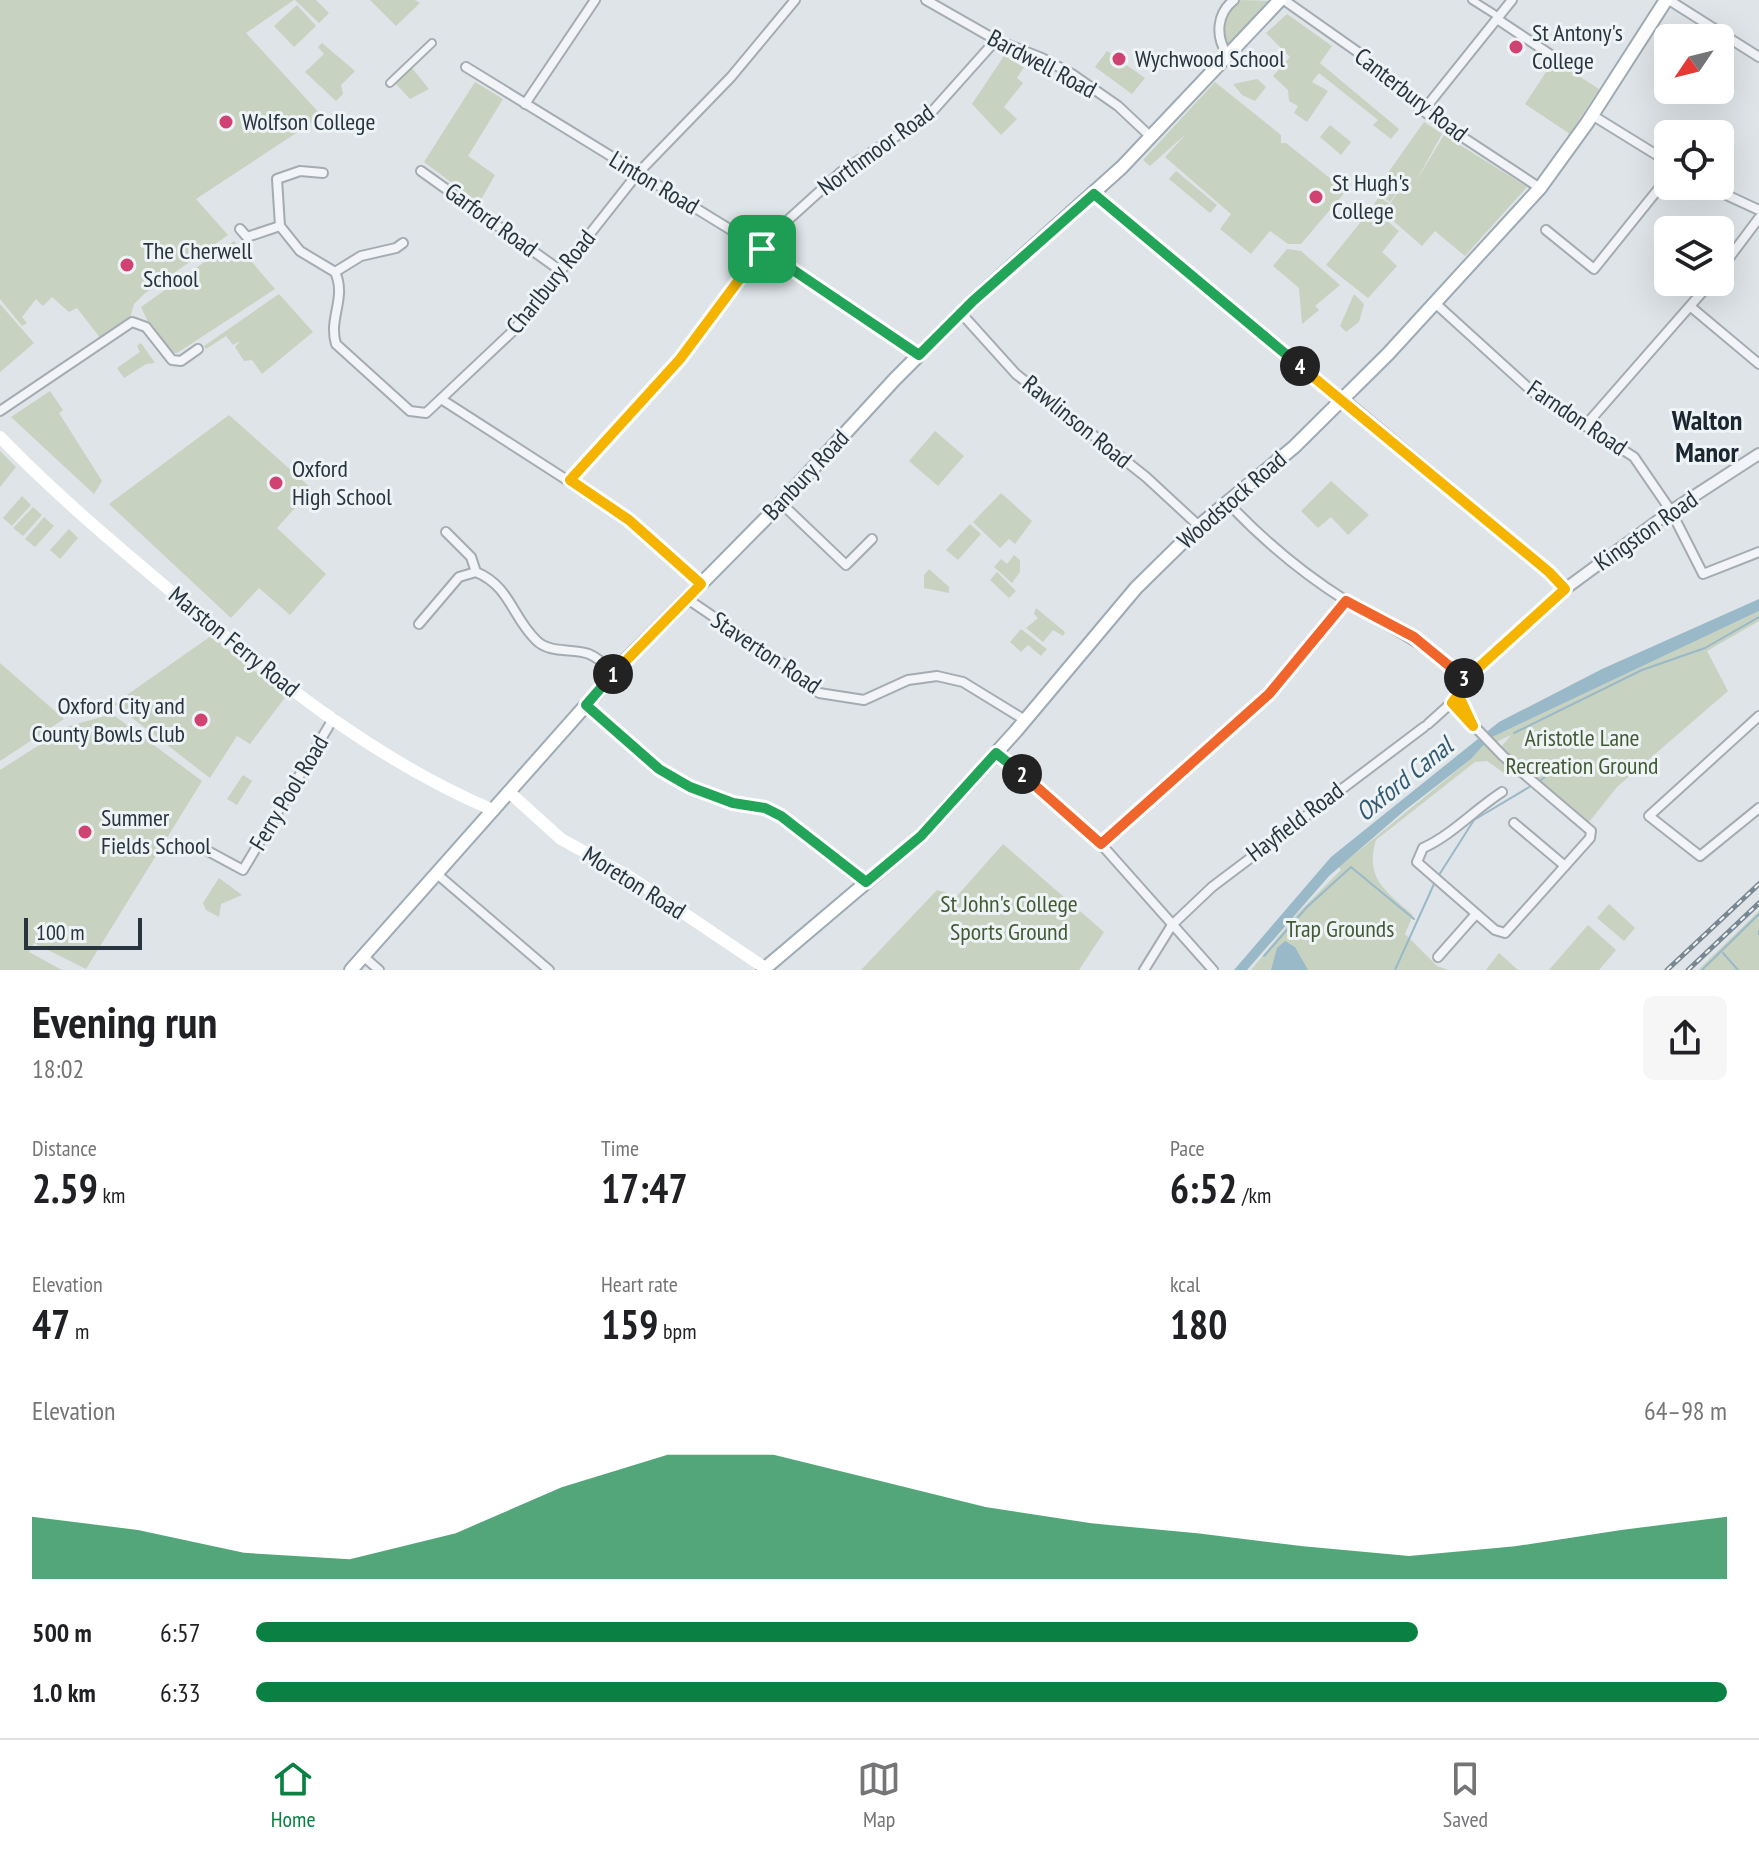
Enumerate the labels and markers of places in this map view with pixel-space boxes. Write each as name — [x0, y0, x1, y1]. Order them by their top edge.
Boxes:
place label: St Antony's College — [1532, 17, 1623, 76]
marker: St Antony's College — [1507, 38, 1525, 56]
place label: Wychwood School — [1135, 43, 1285, 74]
marker: Wychwood School — [1110, 50, 1128, 68]
place label: Wolfson College — [242, 106, 375, 137]
marker: Wolfson College — [217, 113, 235, 131]
place label: St Hugh's College — [1332, 167, 1409, 226]
marker: St Hugh's College — [1307, 188, 1325, 206]
pin — [728, 215, 796, 283]
place label: The Cherwell School — [143, 235, 253, 294]
marker: The Cherwell School — [118, 256, 136, 274]
pin: 4 — [1280, 346, 1320, 386]
place label: Oxford High School — [292, 453, 392, 512]
marker: Oxford High School — [267, 474, 285, 492]
pin: 1 — [593, 654, 633, 694]
pin: 3 — [1444, 658, 1484, 698]
place label: Oxford City and County Bowls Club — [32, 690, 185, 749]
marker: Oxford City and County Bowls Club — [192, 711, 210, 729]
pin: 2 — [1002, 754, 1042, 794]
place label: Summer Fields School — [101, 802, 211, 861]
marker: Summer Fields School — [76, 823, 94, 841]

